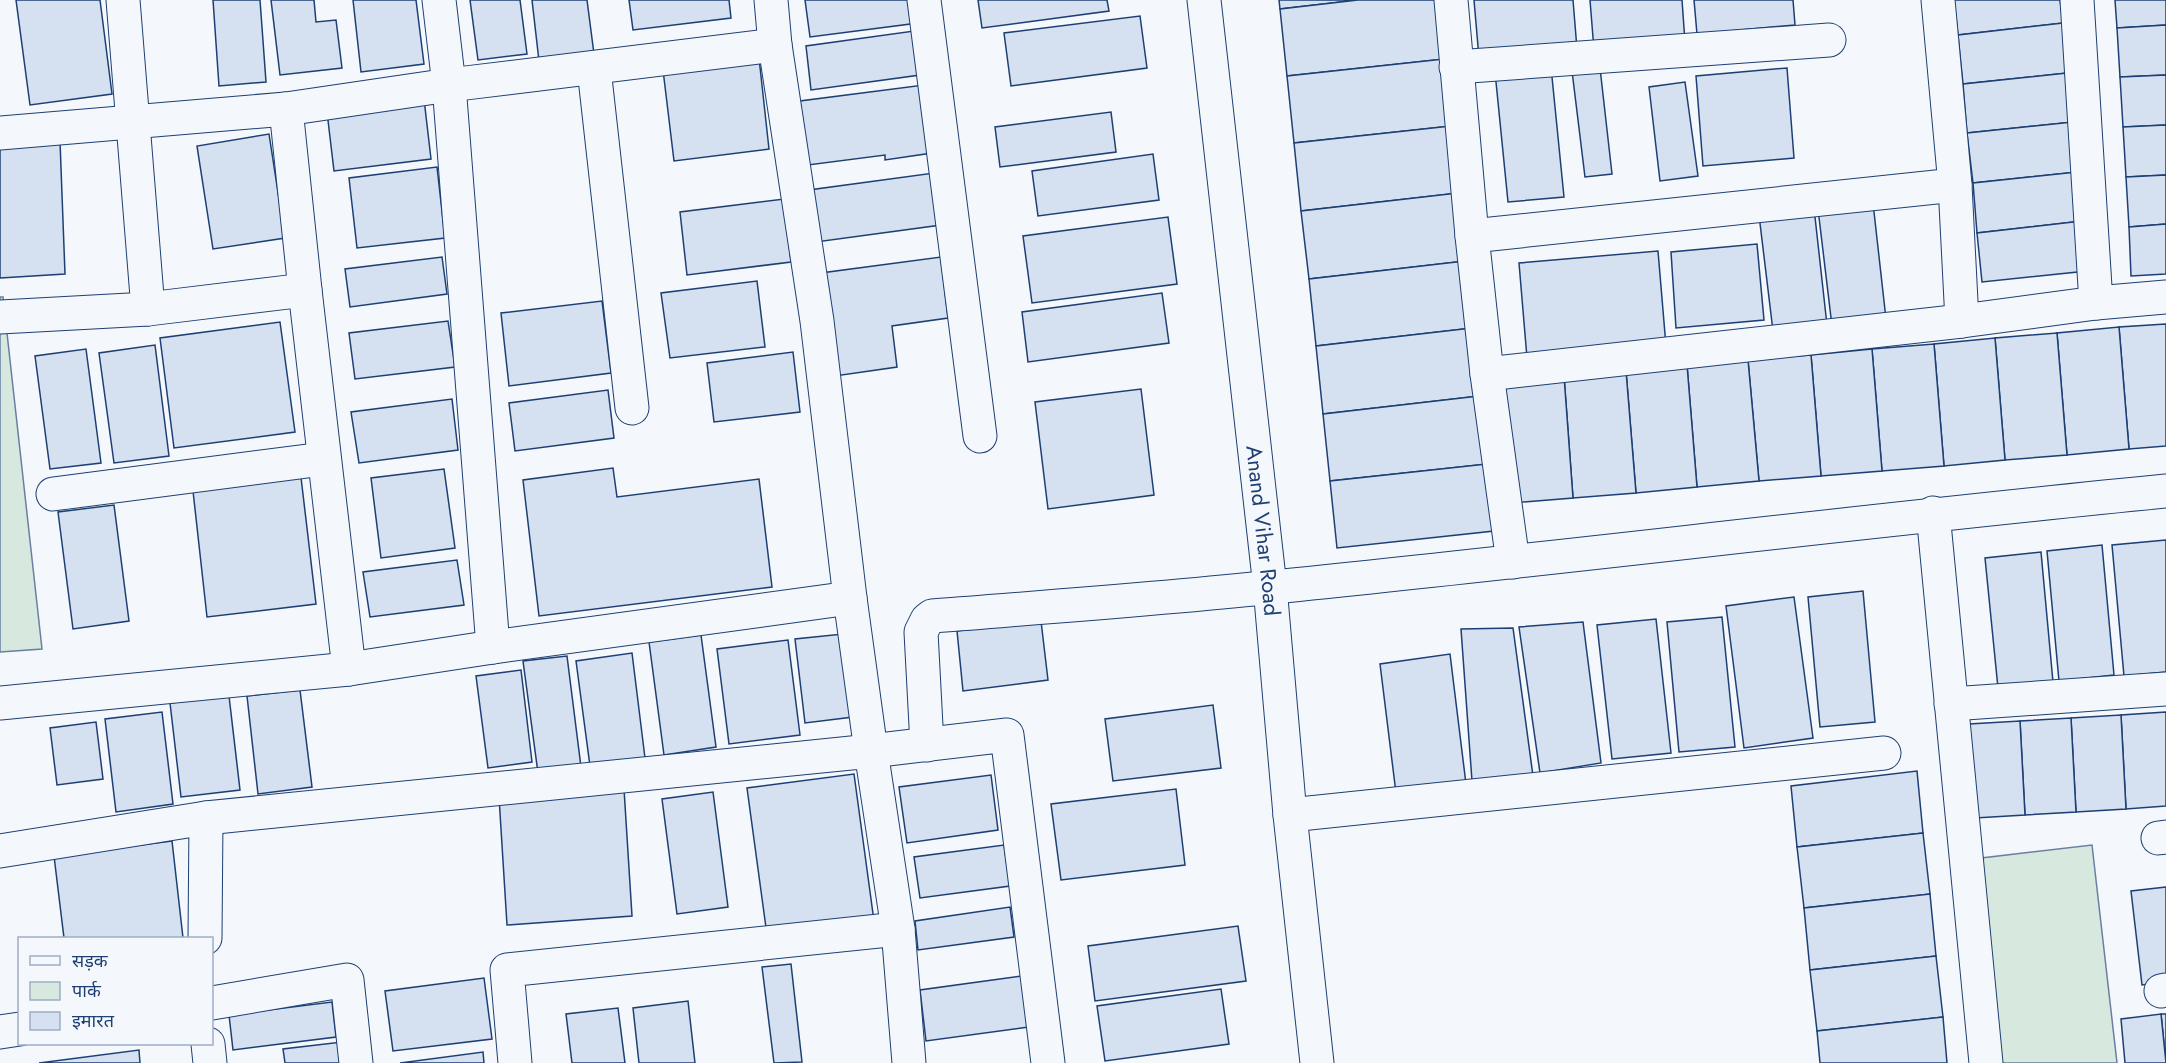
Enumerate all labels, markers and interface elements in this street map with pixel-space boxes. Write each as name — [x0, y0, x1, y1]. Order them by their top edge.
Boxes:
street label: Anand Vihar Road — [1238, 444, 1288, 617]
legend — [18, 937, 213, 1045]
text: सड़क — [72, 948, 109, 974]
text: पार्क — [72, 978, 102, 1004]
text: इमारत — [72, 1008, 115, 1034]

